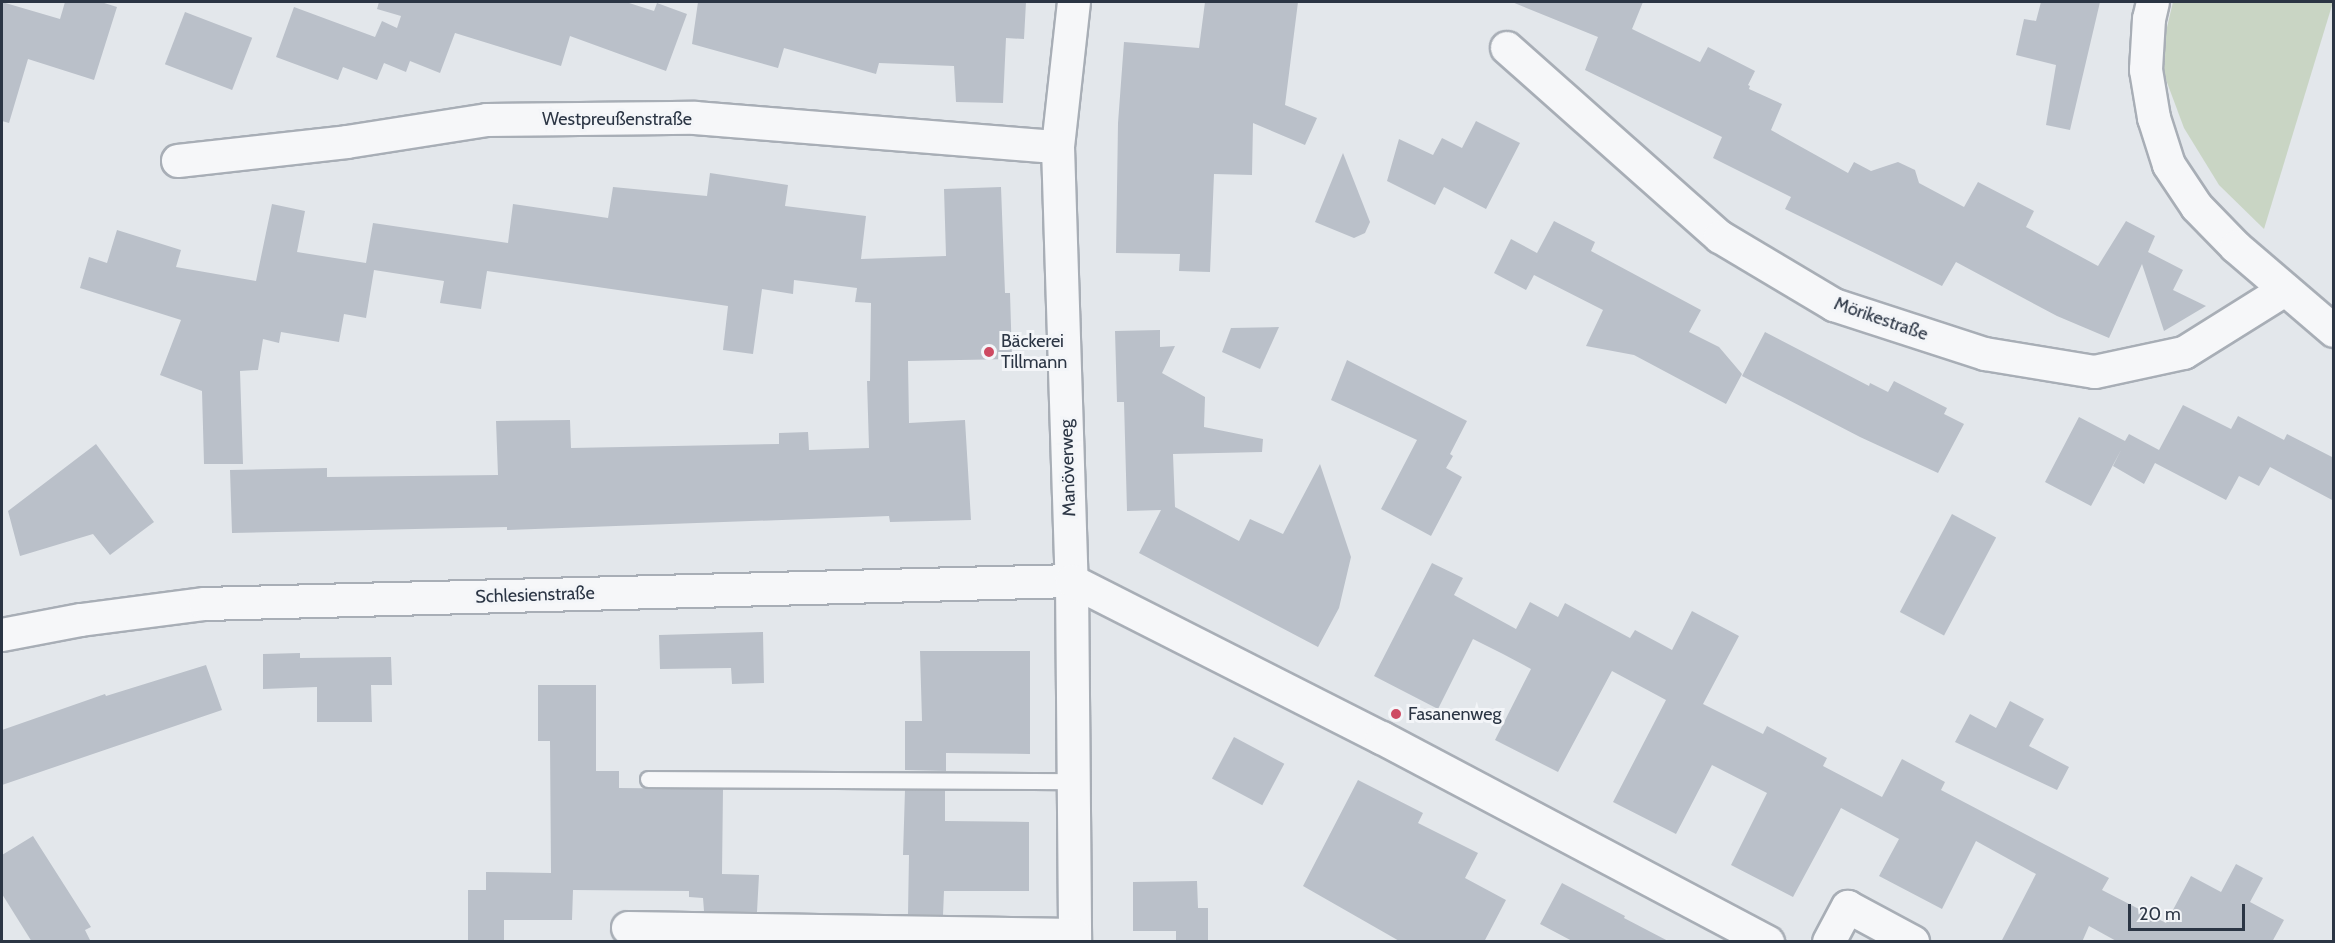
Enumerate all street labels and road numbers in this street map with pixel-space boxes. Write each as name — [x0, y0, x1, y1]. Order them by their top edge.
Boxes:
street label: Westpreußenstraße — [542, 108, 692, 130]
street label: Mörikestraße — [1831, 293, 1931, 345]
street label: Manöverweg — [1056, 419, 1080, 517]
street label: Schlesienstraße — [475, 582, 595, 608]

